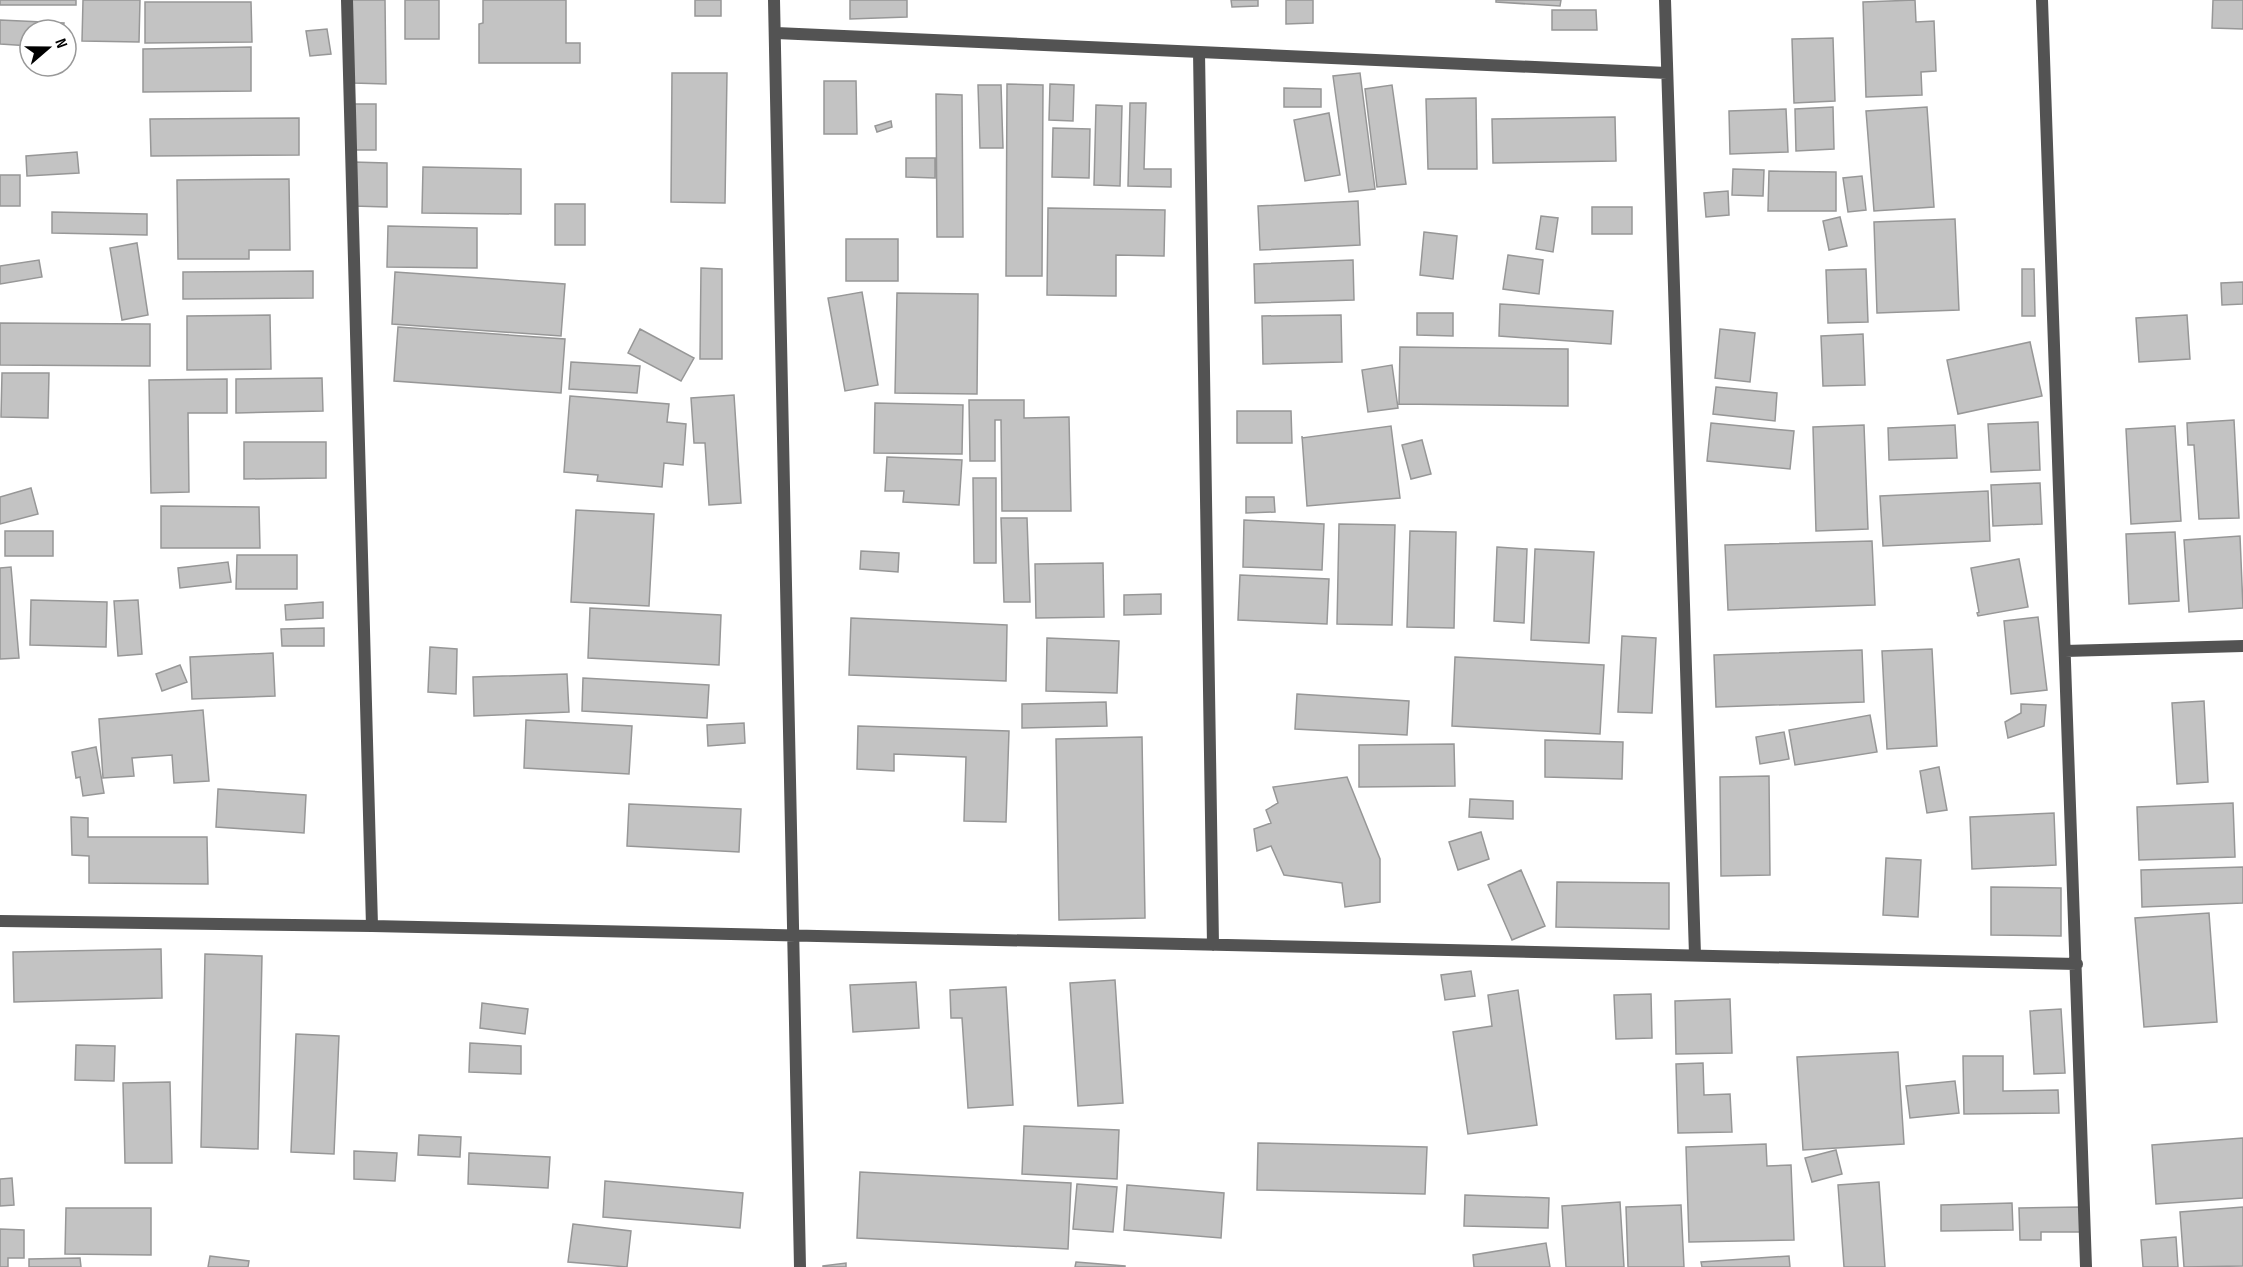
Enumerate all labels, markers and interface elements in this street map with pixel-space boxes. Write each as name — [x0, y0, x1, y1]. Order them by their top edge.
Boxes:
north arrow — [18, 18, 78, 78]
text: N — [50, 36, 71, 51]

